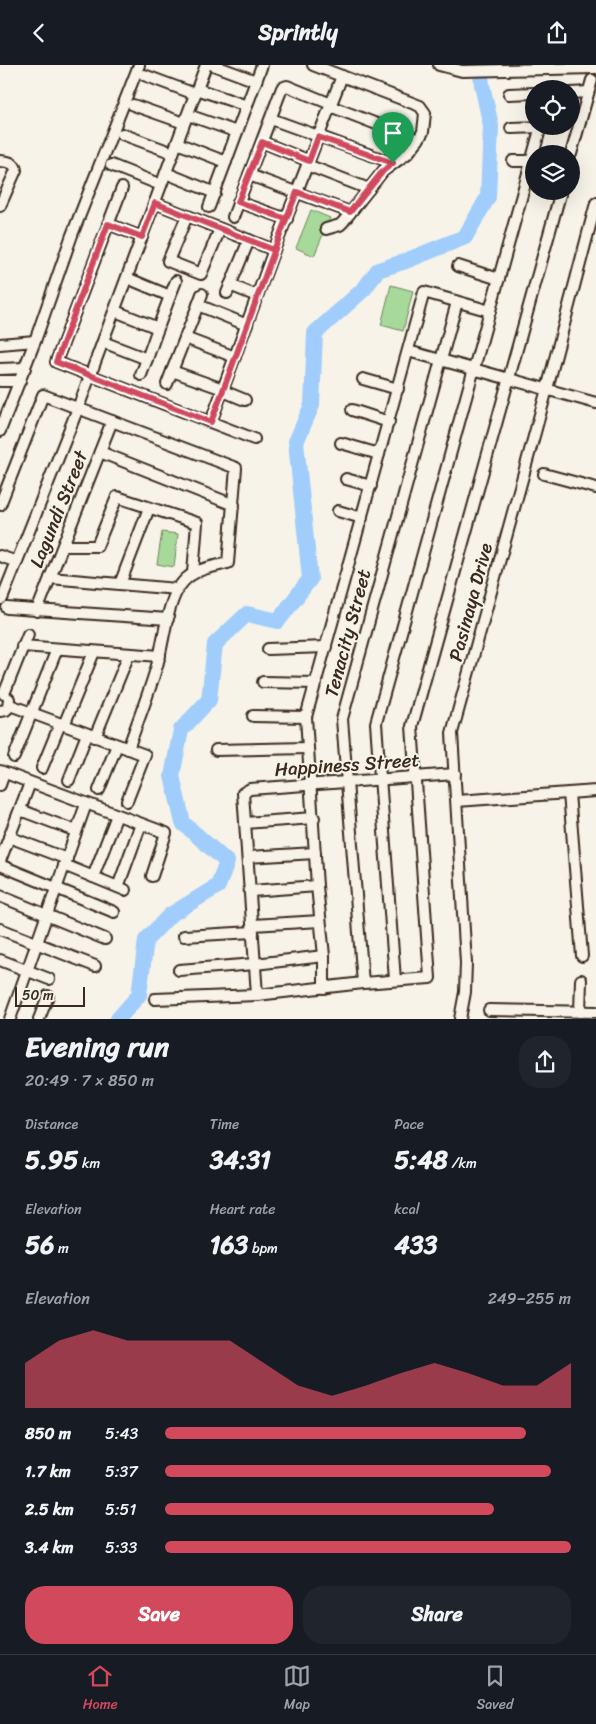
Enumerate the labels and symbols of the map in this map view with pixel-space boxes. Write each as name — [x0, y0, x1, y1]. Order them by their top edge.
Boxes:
pin — [372, 112, 414, 163]
street label: Lagundi Street — [20, 444, 97, 573]
street label: Pasinaya Drive — [439, 539, 502, 665]
street label: Tenacity Street — [315, 565, 380, 701]
street label: Happiness Street — [273, 743, 421, 786]
scale bar — [15, 984, 85, 1007]

